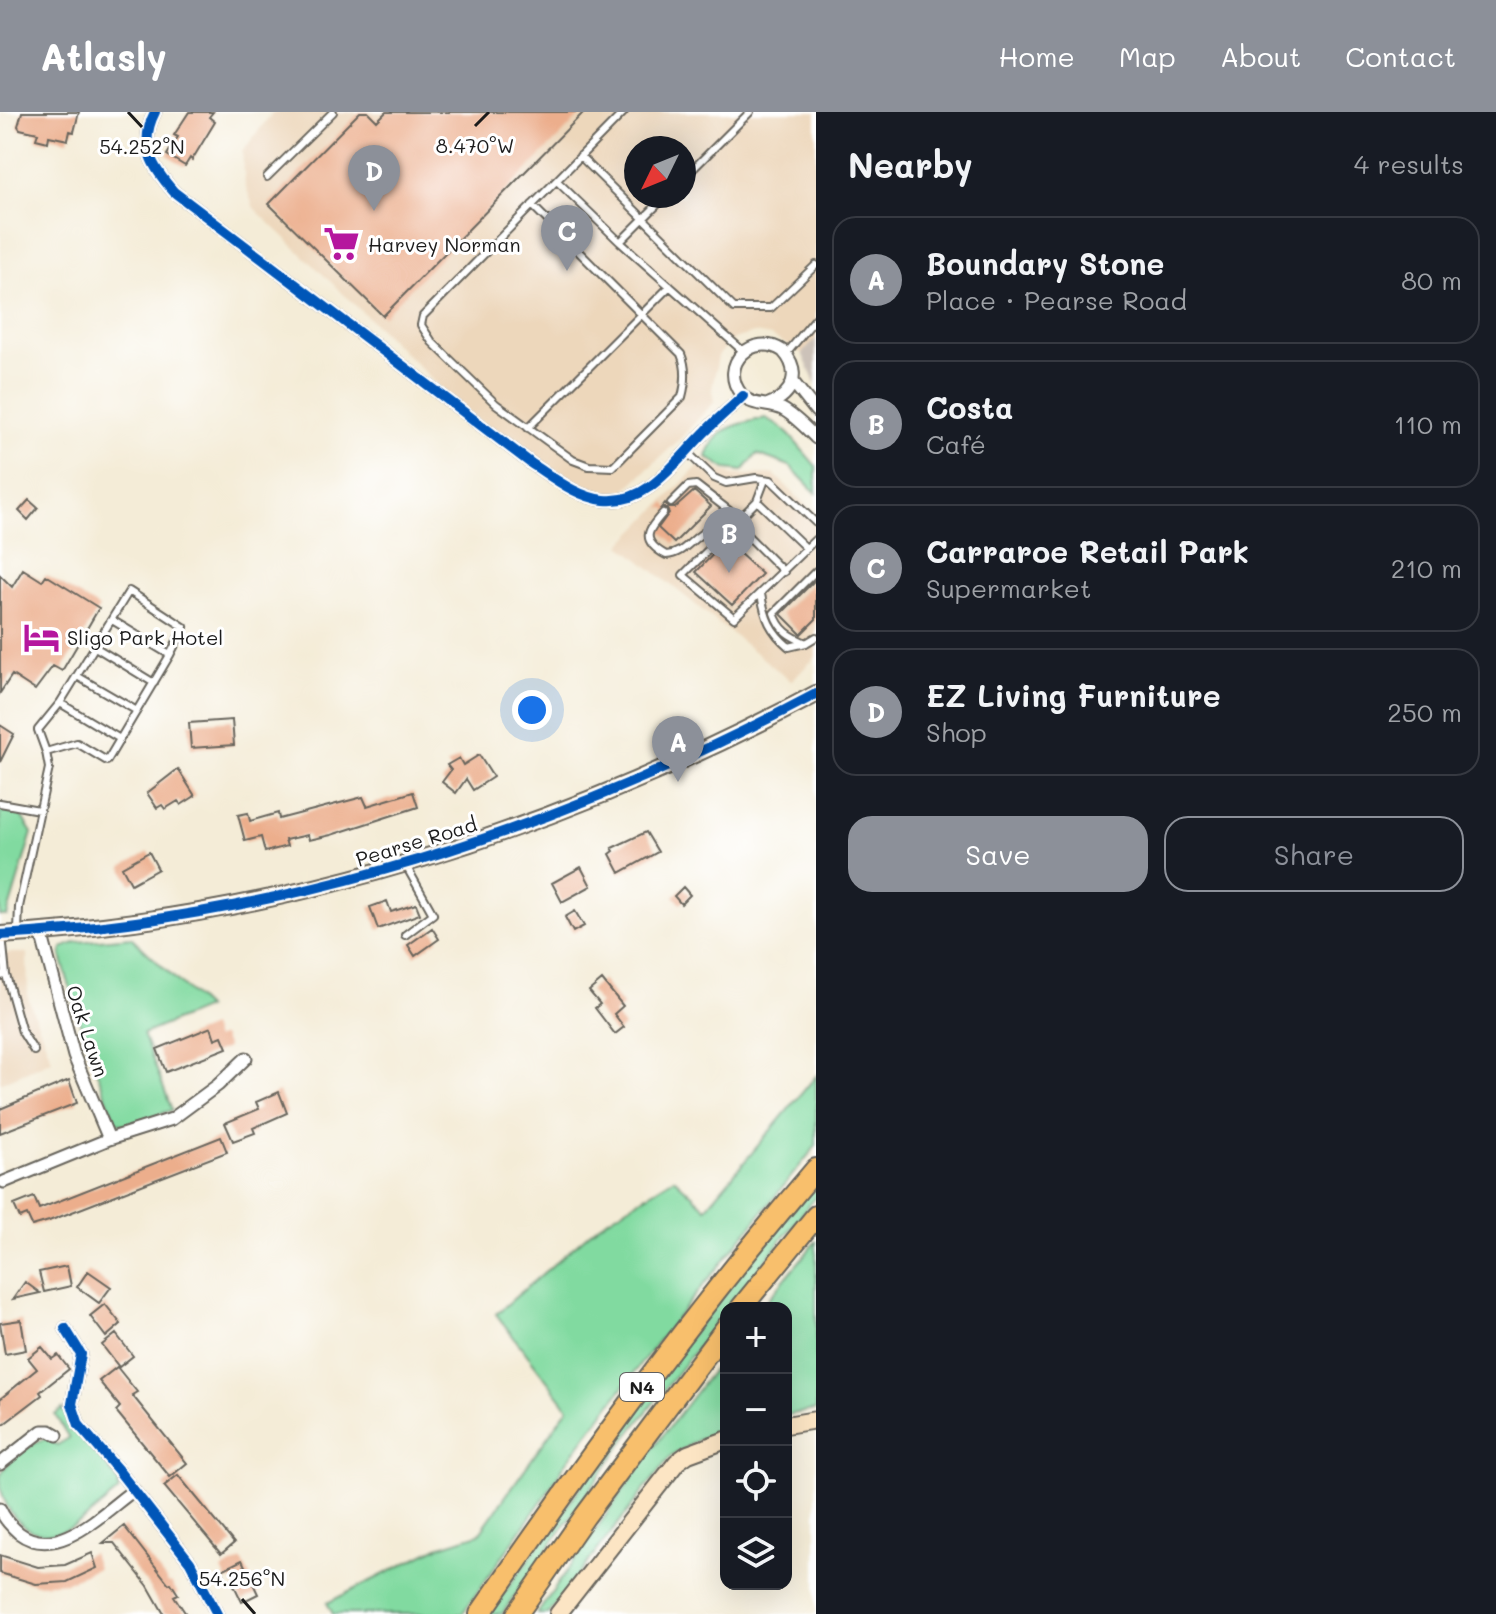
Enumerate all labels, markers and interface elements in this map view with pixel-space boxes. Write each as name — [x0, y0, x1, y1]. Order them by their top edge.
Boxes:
text: Atlasly — [40, 31, 167, 81]
text: Home — [999, 38, 1075, 74]
text: Map — [1119, 38, 1176, 74]
text: About — [1220, 38, 1301, 74]
text: Contact — [1345, 38, 1456, 74]
text: 8.470°W — [436, 132, 514, 158]
text: 54.252°N — [99, 133, 185, 159]
north arrow — [624, 136, 696, 208]
text: Nearby — [848, 142, 973, 187]
pin: D — [348, 145, 400, 211]
text: 4 results — [1354, 147, 1464, 181]
pin: C — [541, 205, 593, 271]
supermarket icon: Harvey Norman — [323, 225, 361, 263]
place label: Harvey Norman — [368, 231, 521, 257]
text: Boundary Stone — [926, 243, 1164, 283]
text: A — [867, 263, 885, 297]
text: 80 m — [1401, 263, 1462, 297]
text: Place · Pearse Road — [926, 283, 1187, 317]
text: Costa — [926, 387, 1013, 427]
text: B — [867, 407, 885, 441]
text: 110 m — [1394, 407, 1462, 441]
text: Café — [926, 427, 986, 461]
pin: B — [703, 507, 755, 573]
text: Carraroe Retail Park — [926, 531, 1249, 571]
text: C — [866, 551, 886, 585]
text: 210 m — [1391, 551, 1462, 585]
text: Supermarket — [926, 571, 1091, 605]
hotel icon: Sligo Park Hotel — [22, 618, 60, 656]
place label: Sligo Park Hotel — [67, 624, 223, 650]
text: EZ Living Furniture — [926, 675, 1221, 715]
your location — [512, 690, 552, 730]
text: D — [867, 695, 885, 729]
text: 250 m — [1387, 695, 1462, 729]
text: Shop — [926, 715, 987, 749]
pin: A — [652, 716, 704, 782]
street label: Pearse Road — [352, 810, 480, 872]
button: Save — [848, 816, 1148, 892]
button: Share — [1164, 816, 1464, 892]
street label: Oak Lawn — [61, 982, 115, 1080]
map controls — [720, 1302, 792, 1590]
button: + — [720, 1302, 792, 1374]
road number: N4 — [620, 1373, 664, 1401]
button: − — [720, 1374, 792, 1446]
button: locate — [720, 1446, 792, 1518]
button: layers — [720, 1518, 792, 1590]
text: 54.256°N — [199, 1565, 285, 1591]

